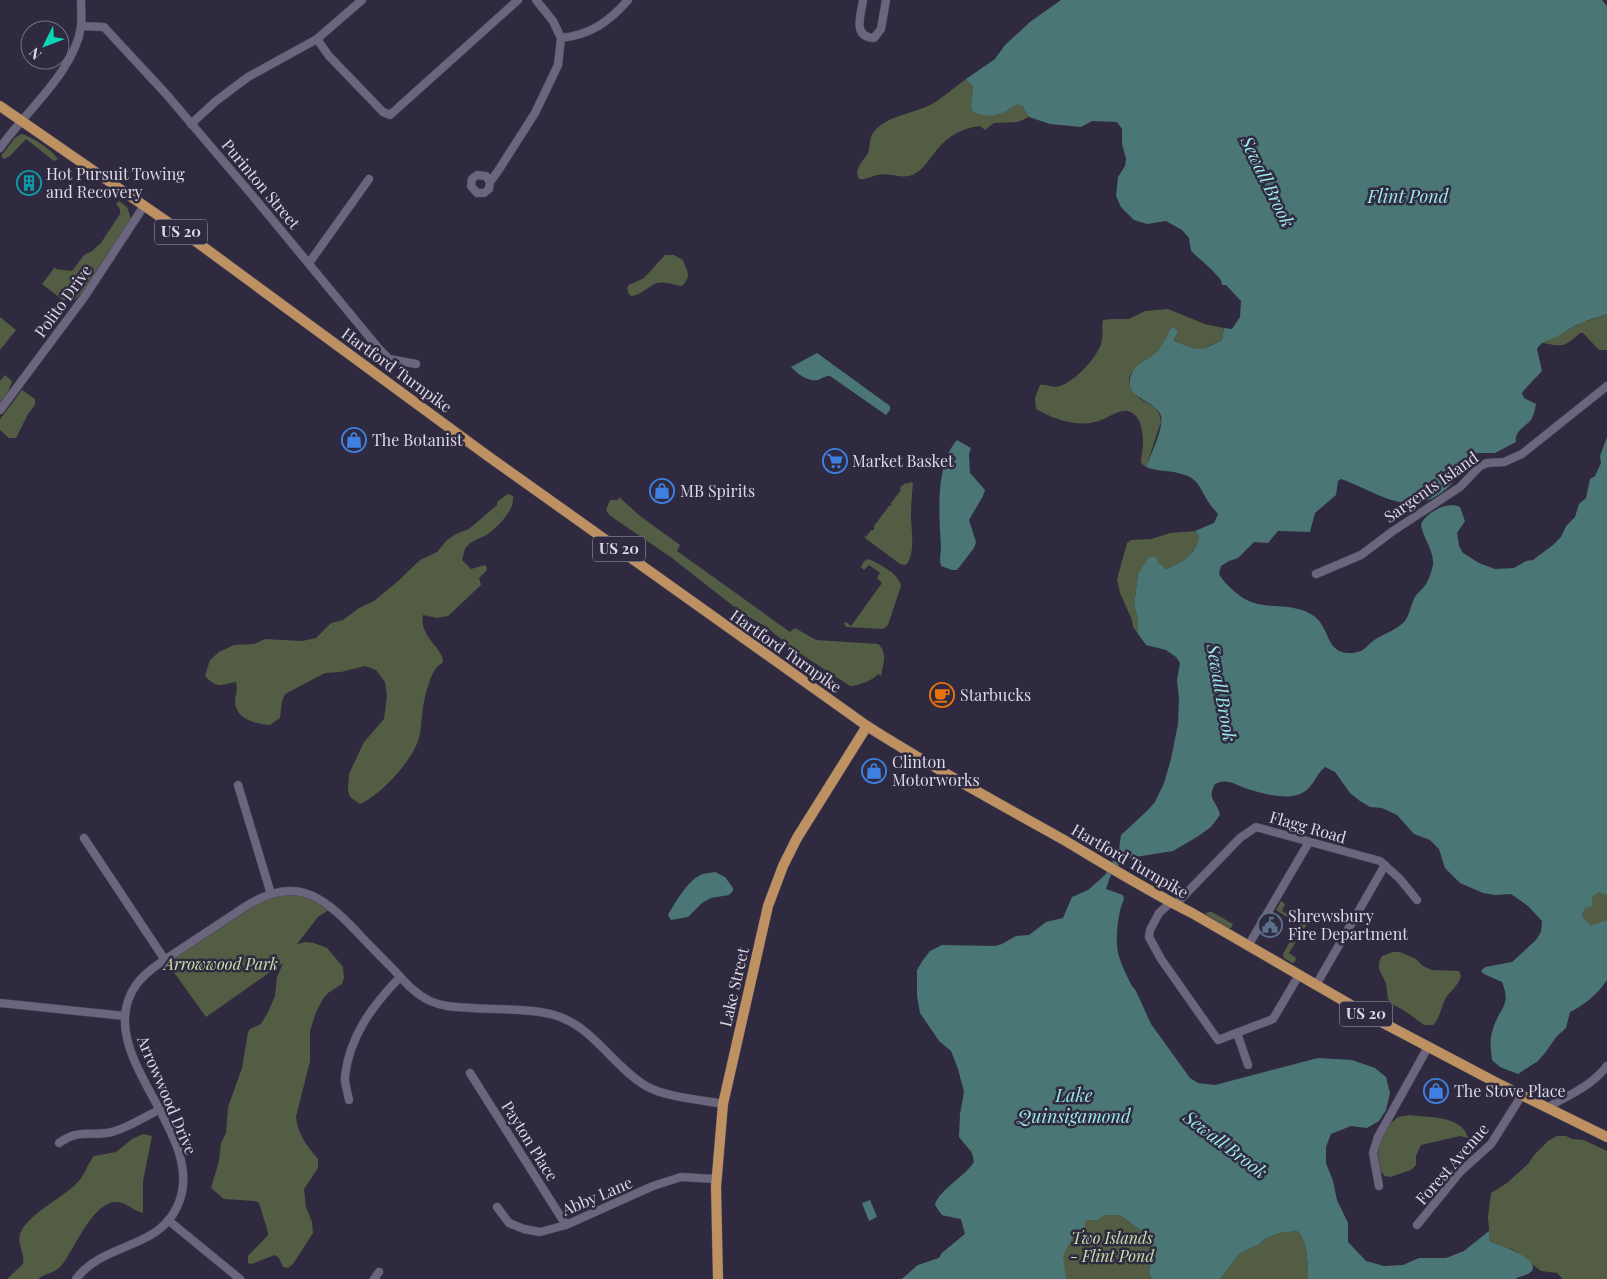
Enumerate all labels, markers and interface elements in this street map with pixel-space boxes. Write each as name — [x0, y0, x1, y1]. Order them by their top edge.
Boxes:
north arrow — [20, 20, 70, 70]
text: N — [25, 44, 45, 64]
water label: Sewall Brook — [1235, 131, 1300, 231]
street label: Purinton Street — [218, 134, 305, 233]
place label: Hot Pursuit Towing and Recovery — [46, 163, 185, 202]
building icon: Hot Pursuit Towing and Recovery — [16, 170, 42, 196]
water label: Flint Pond — [1366, 184, 1450, 208]
road number: US 20 — [155, 220, 207, 244]
street label: Polito Drive — [29, 260, 96, 341]
street label: Hartford Turnpike — [338, 322, 457, 417]
shop icon: The Botanist — [341, 427, 367, 453]
place label: The Botanist — [372, 429, 463, 450]
street label: Sargents Island — [1379, 446, 1482, 527]
supermarket icon: Market Basket — [822, 448, 848, 474]
place label: Market Basket — [852, 450, 954, 471]
shop icon: MB Spirits — [649, 478, 675, 504]
place label: MB Spirits — [680, 480, 755, 501]
road number: US 20 — [593, 536, 645, 562]
street label: Hartford Turnpike — [726, 604, 846, 697]
water label: Sewall Brook — [1201, 641, 1242, 744]
cafe icon: Starbucks — [929, 682, 955, 708]
place label: Starbucks — [960, 684, 1031, 705]
place label: Clinton Motorworks — [892, 751, 980, 790]
shop icon: Clinton Motorworks — [861, 758, 887, 784]
street label: Flagg Road — [1267, 806, 1349, 847]
street label: Hartford Turnpike — [1068, 819, 1192, 903]
place label: Shrewsbury Fire Department — [1288, 905, 1408, 944]
public building icon: Shrewsbury Fire Department — [1257, 912, 1283, 938]
street label: Lake Street — [714, 945, 753, 1029]
park label: Arrowwood Park — [162, 953, 278, 974]
road number: US 20 — [1340, 1002, 1392, 1026]
street label: Arrowwood Drive — [133, 1031, 202, 1157]
shop icon: The Stove Place — [1423, 1078, 1449, 1104]
place label: The Stove Place — [1454, 1080, 1566, 1101]
water label: Lake Quinsigamond — [1016, 1083, 1132, 1128]
street label: Payton Place — [497, 1097, 563, 1185]
water label: Sewall Brook — [1178, 1104, 1272, 1184]
street label: Forest Avenue — [1411, 1119, 1493, 1209]
street label: Abby Lane — [557, 1171, 635, 1220]
park label: Two Islands - Flint Pond — [1070, 1227, 1155, 1266]

